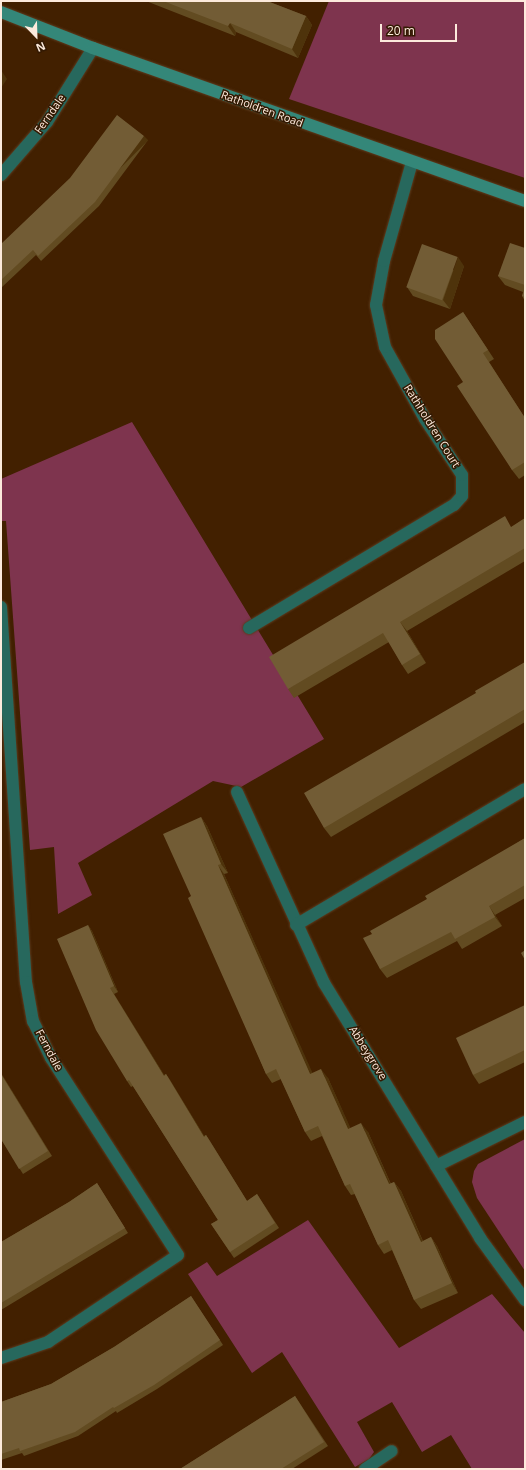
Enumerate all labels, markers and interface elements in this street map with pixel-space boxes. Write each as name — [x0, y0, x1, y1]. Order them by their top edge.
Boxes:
north arrow — [16, 16, 56, 56]
scale bar — [382, 16, 459, 42]
text: 20 m — [387, 22, 415, 39]
text: N — [34, 39, 48, 56]
street label: Ratholdren Road — [219, 88, 305, 130]
street label: Ferndale — [32, 92, 68, 136]
street label: Rathholdren Court — [401, 382, 463, 470]
street label: Abbeygrove — [346, 1024, 390, 1082]
street label: Ferndale — [33, 1027, 65, 1073]

